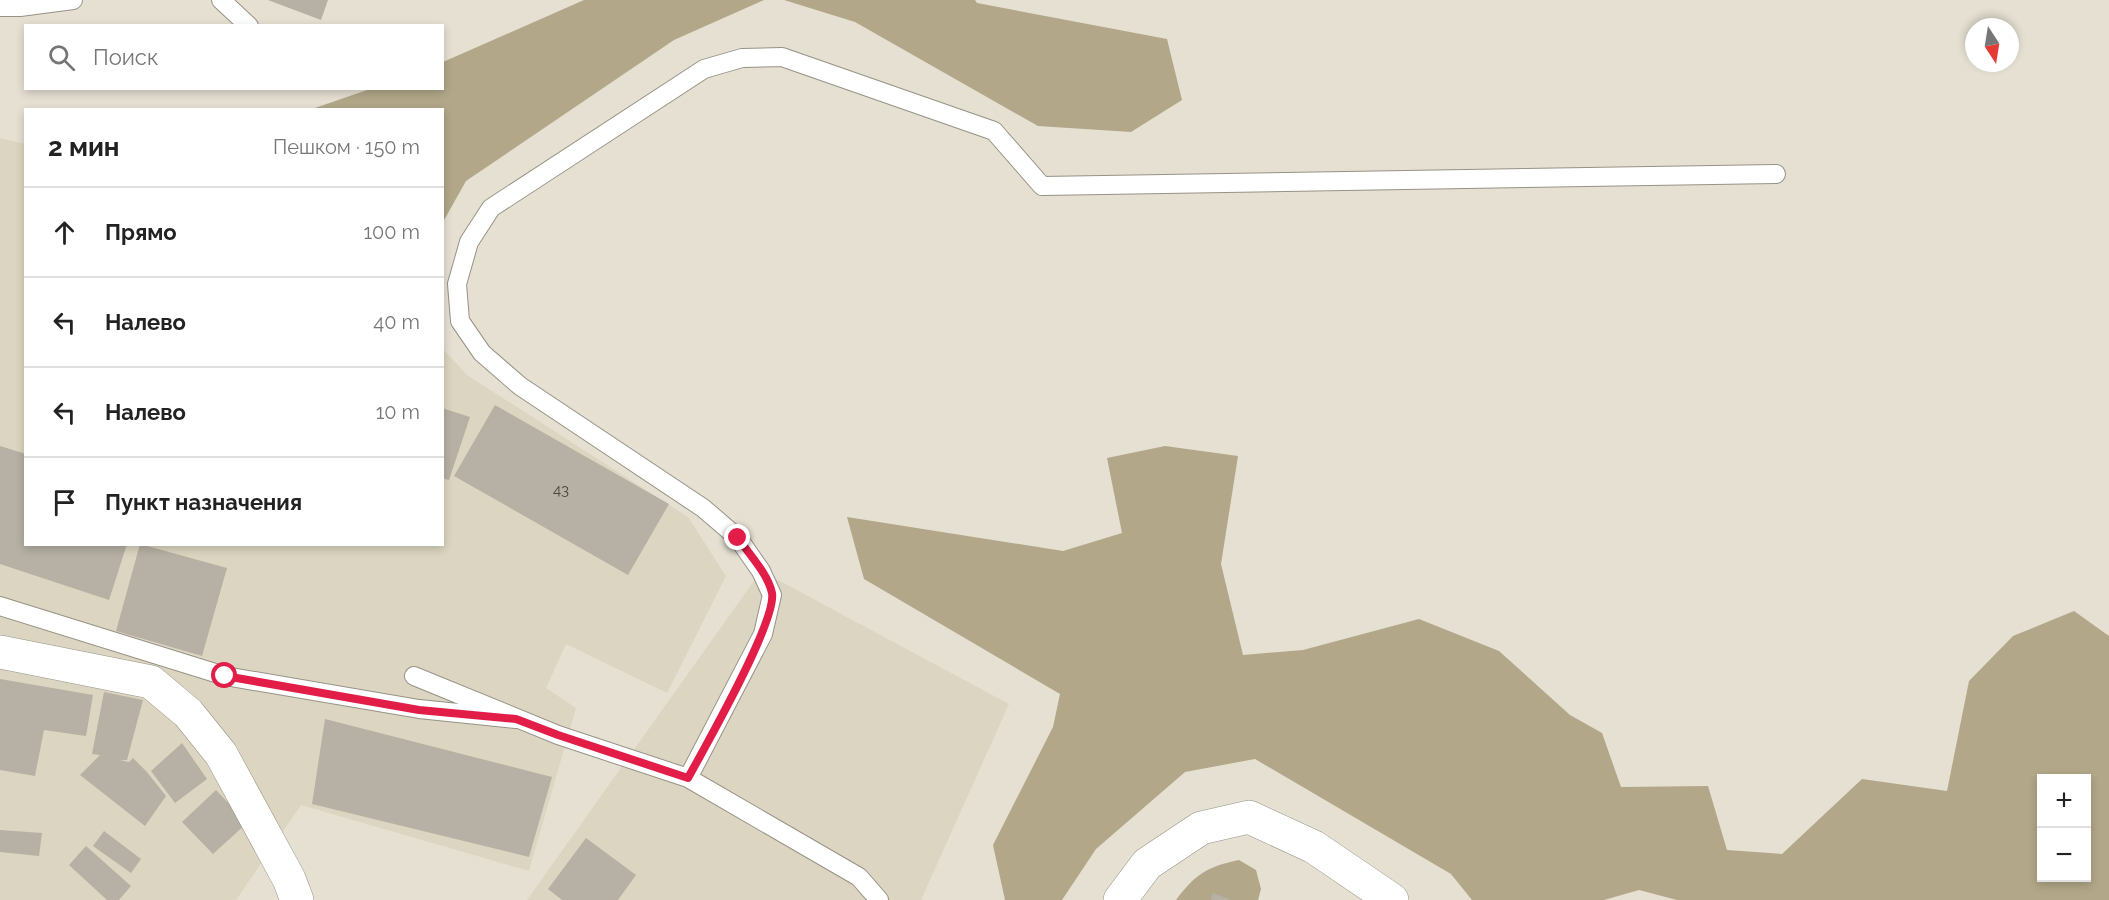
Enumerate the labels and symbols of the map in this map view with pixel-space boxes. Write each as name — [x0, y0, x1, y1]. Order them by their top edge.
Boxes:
north arrow — [1965, 18, 2019, 72]
house number: 43 — [553, 481, 569, 499]
route end — [724, 524, 750, 550]
route start — [211, 662, 237, 688]

